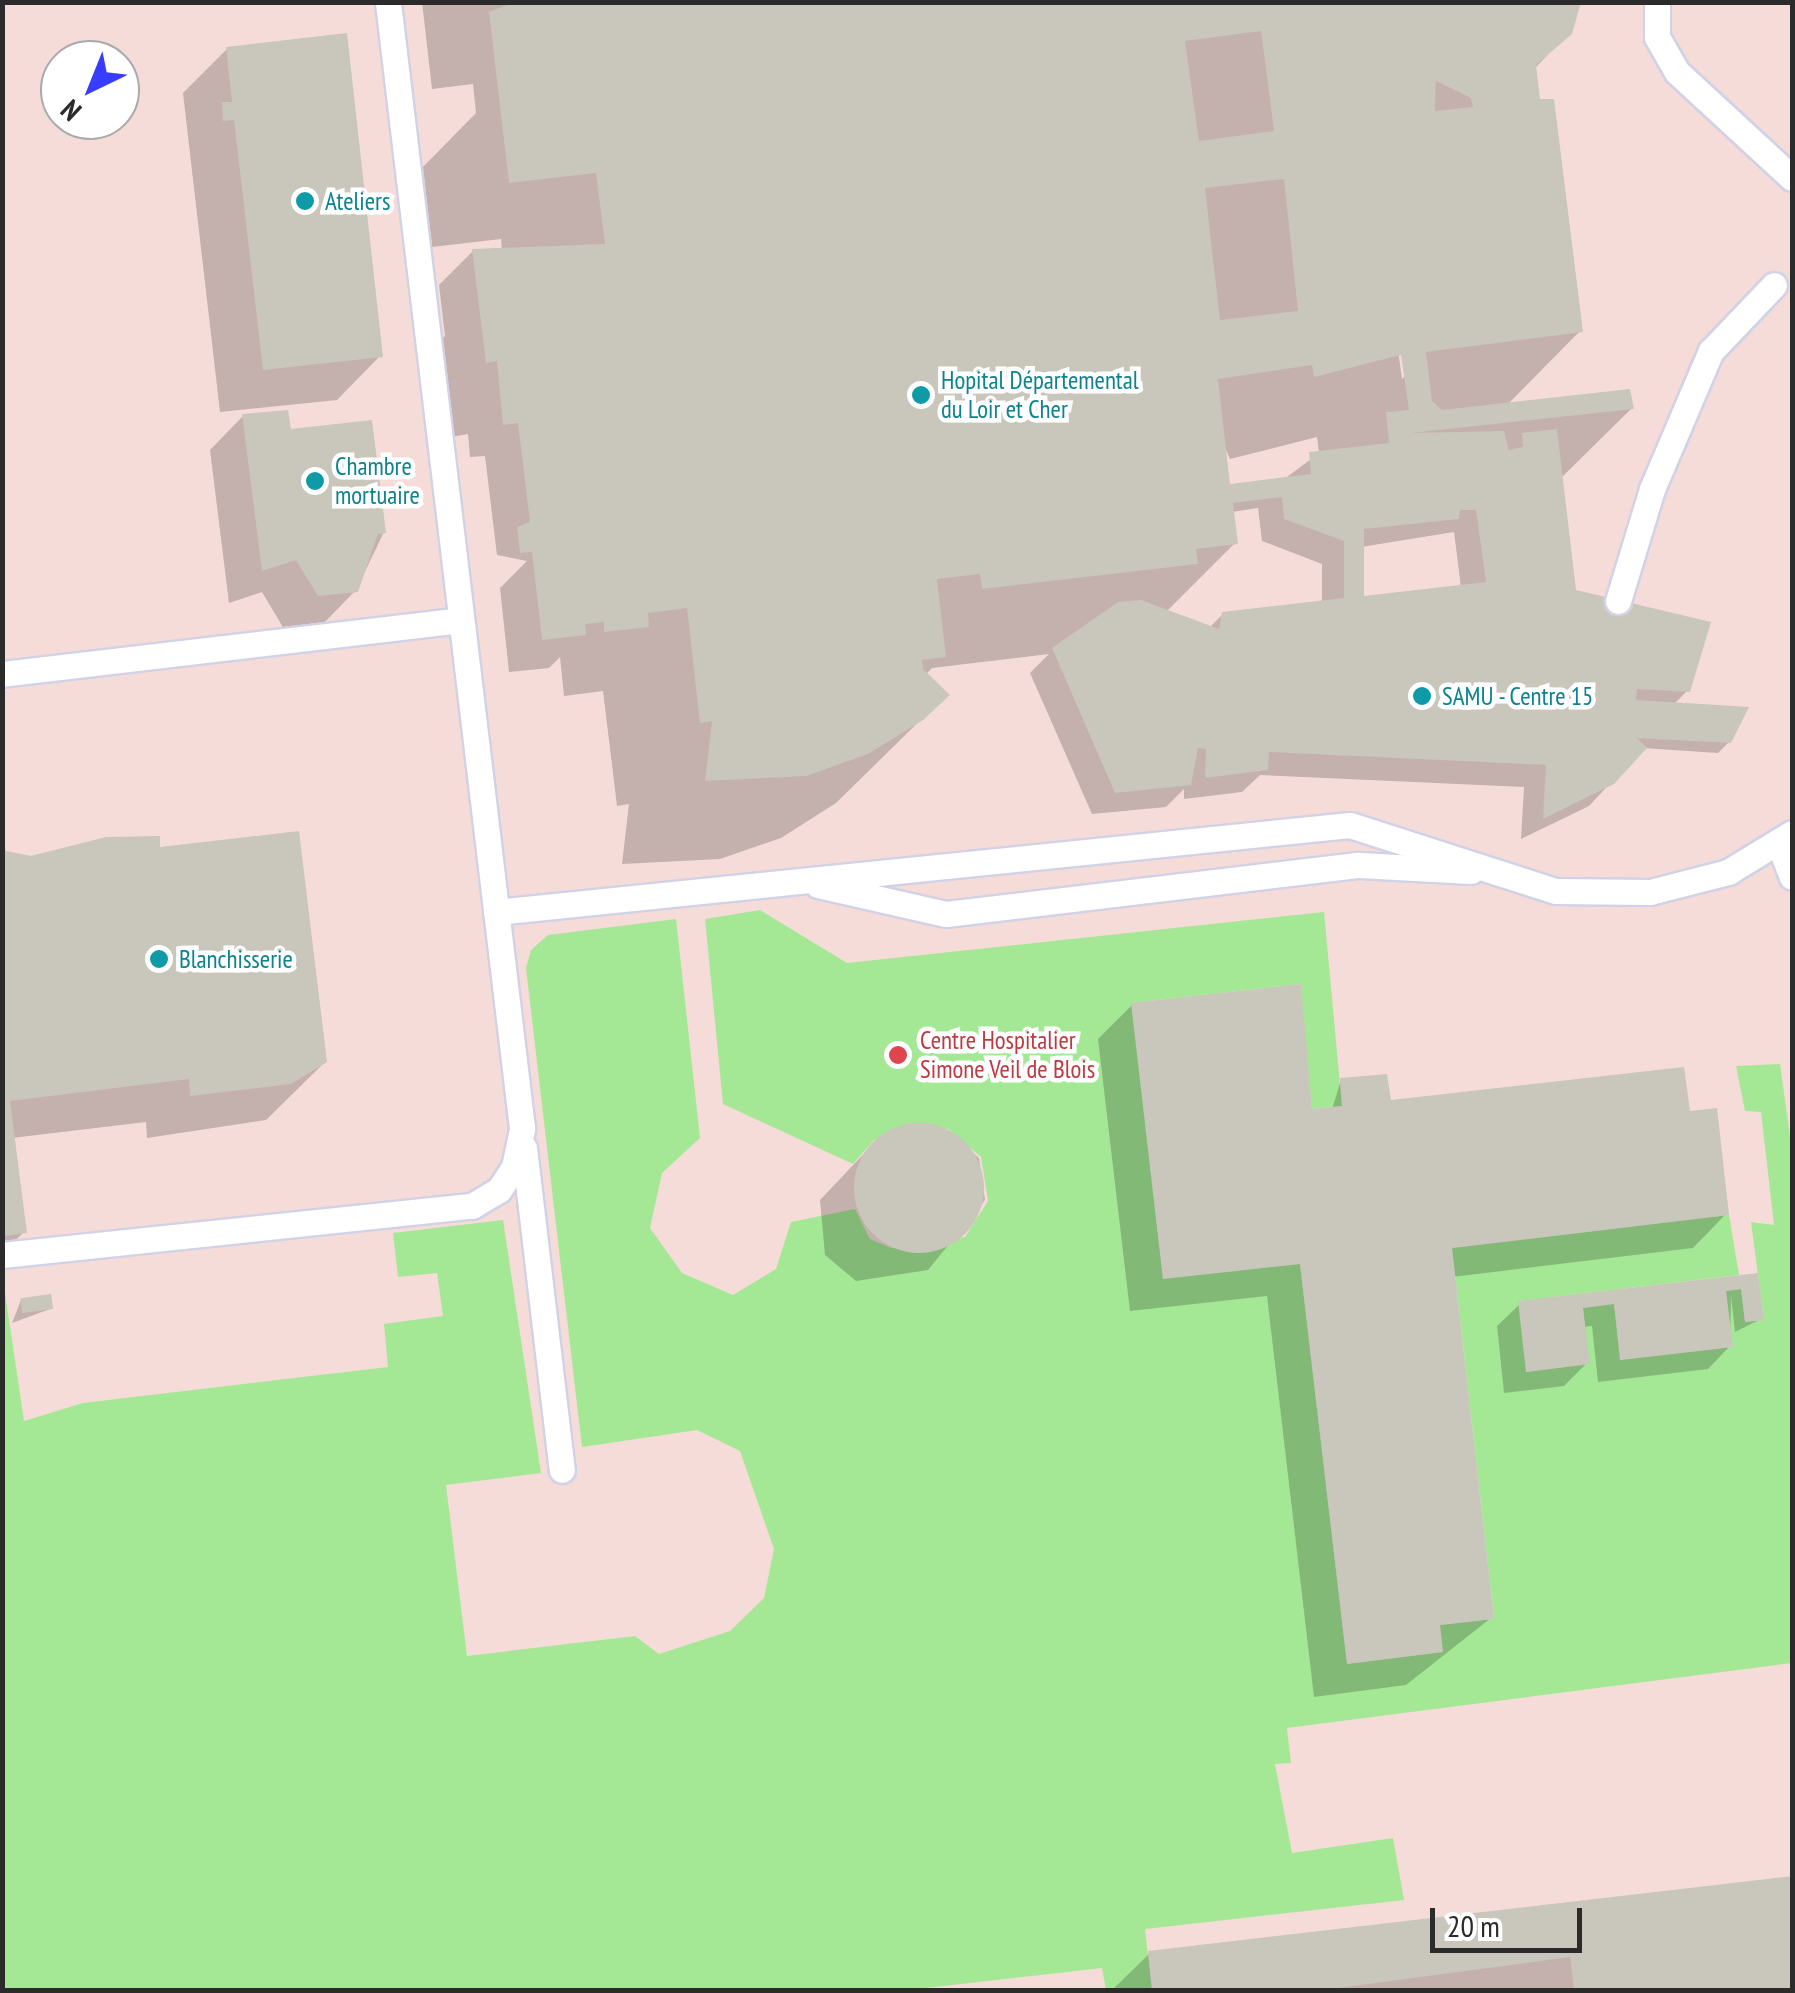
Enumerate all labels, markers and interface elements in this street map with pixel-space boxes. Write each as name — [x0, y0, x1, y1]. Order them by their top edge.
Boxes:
north arrow — [40, 40, 140, 140]
text: N — [52, 92, 89, 130]
place label: Ateliers — [325, 186, 390, 216]
marker: Ateliers — [294, 190, 316, 212]
place label: Hopital Départemental du Loir et Cher — [941, 366, 1139, 425]
marker: Hopital Départemental du Loir et Cher — [910, 384, 932, 406]
place label: Chambre mortuaire — [335, 452, 420, 511]
marker: Chambre mortuaire — [304, 470, 326, 492]
place label: SAMU - Centre 15 — [1442, 681, 1595, 711]
marker: SAMU - Centre 15 — [1411, 685, 1433, 707]
place label: Blanchisserie — [179, 944, 293, 974]
marker: Blanchisserie — [148, 948, 170, 970]
place label: Centre Hospitalier Simone Veil de Blois — [920, 1026, 1096, 1085]
marker: Centre Hospitalier Simone Veil de Blois — [885, 1042, 911, 1068]
scale bar — [1435, 1888, 1588, 1950]
text: 20 m — [1447, 1906, 1500, 1945]

